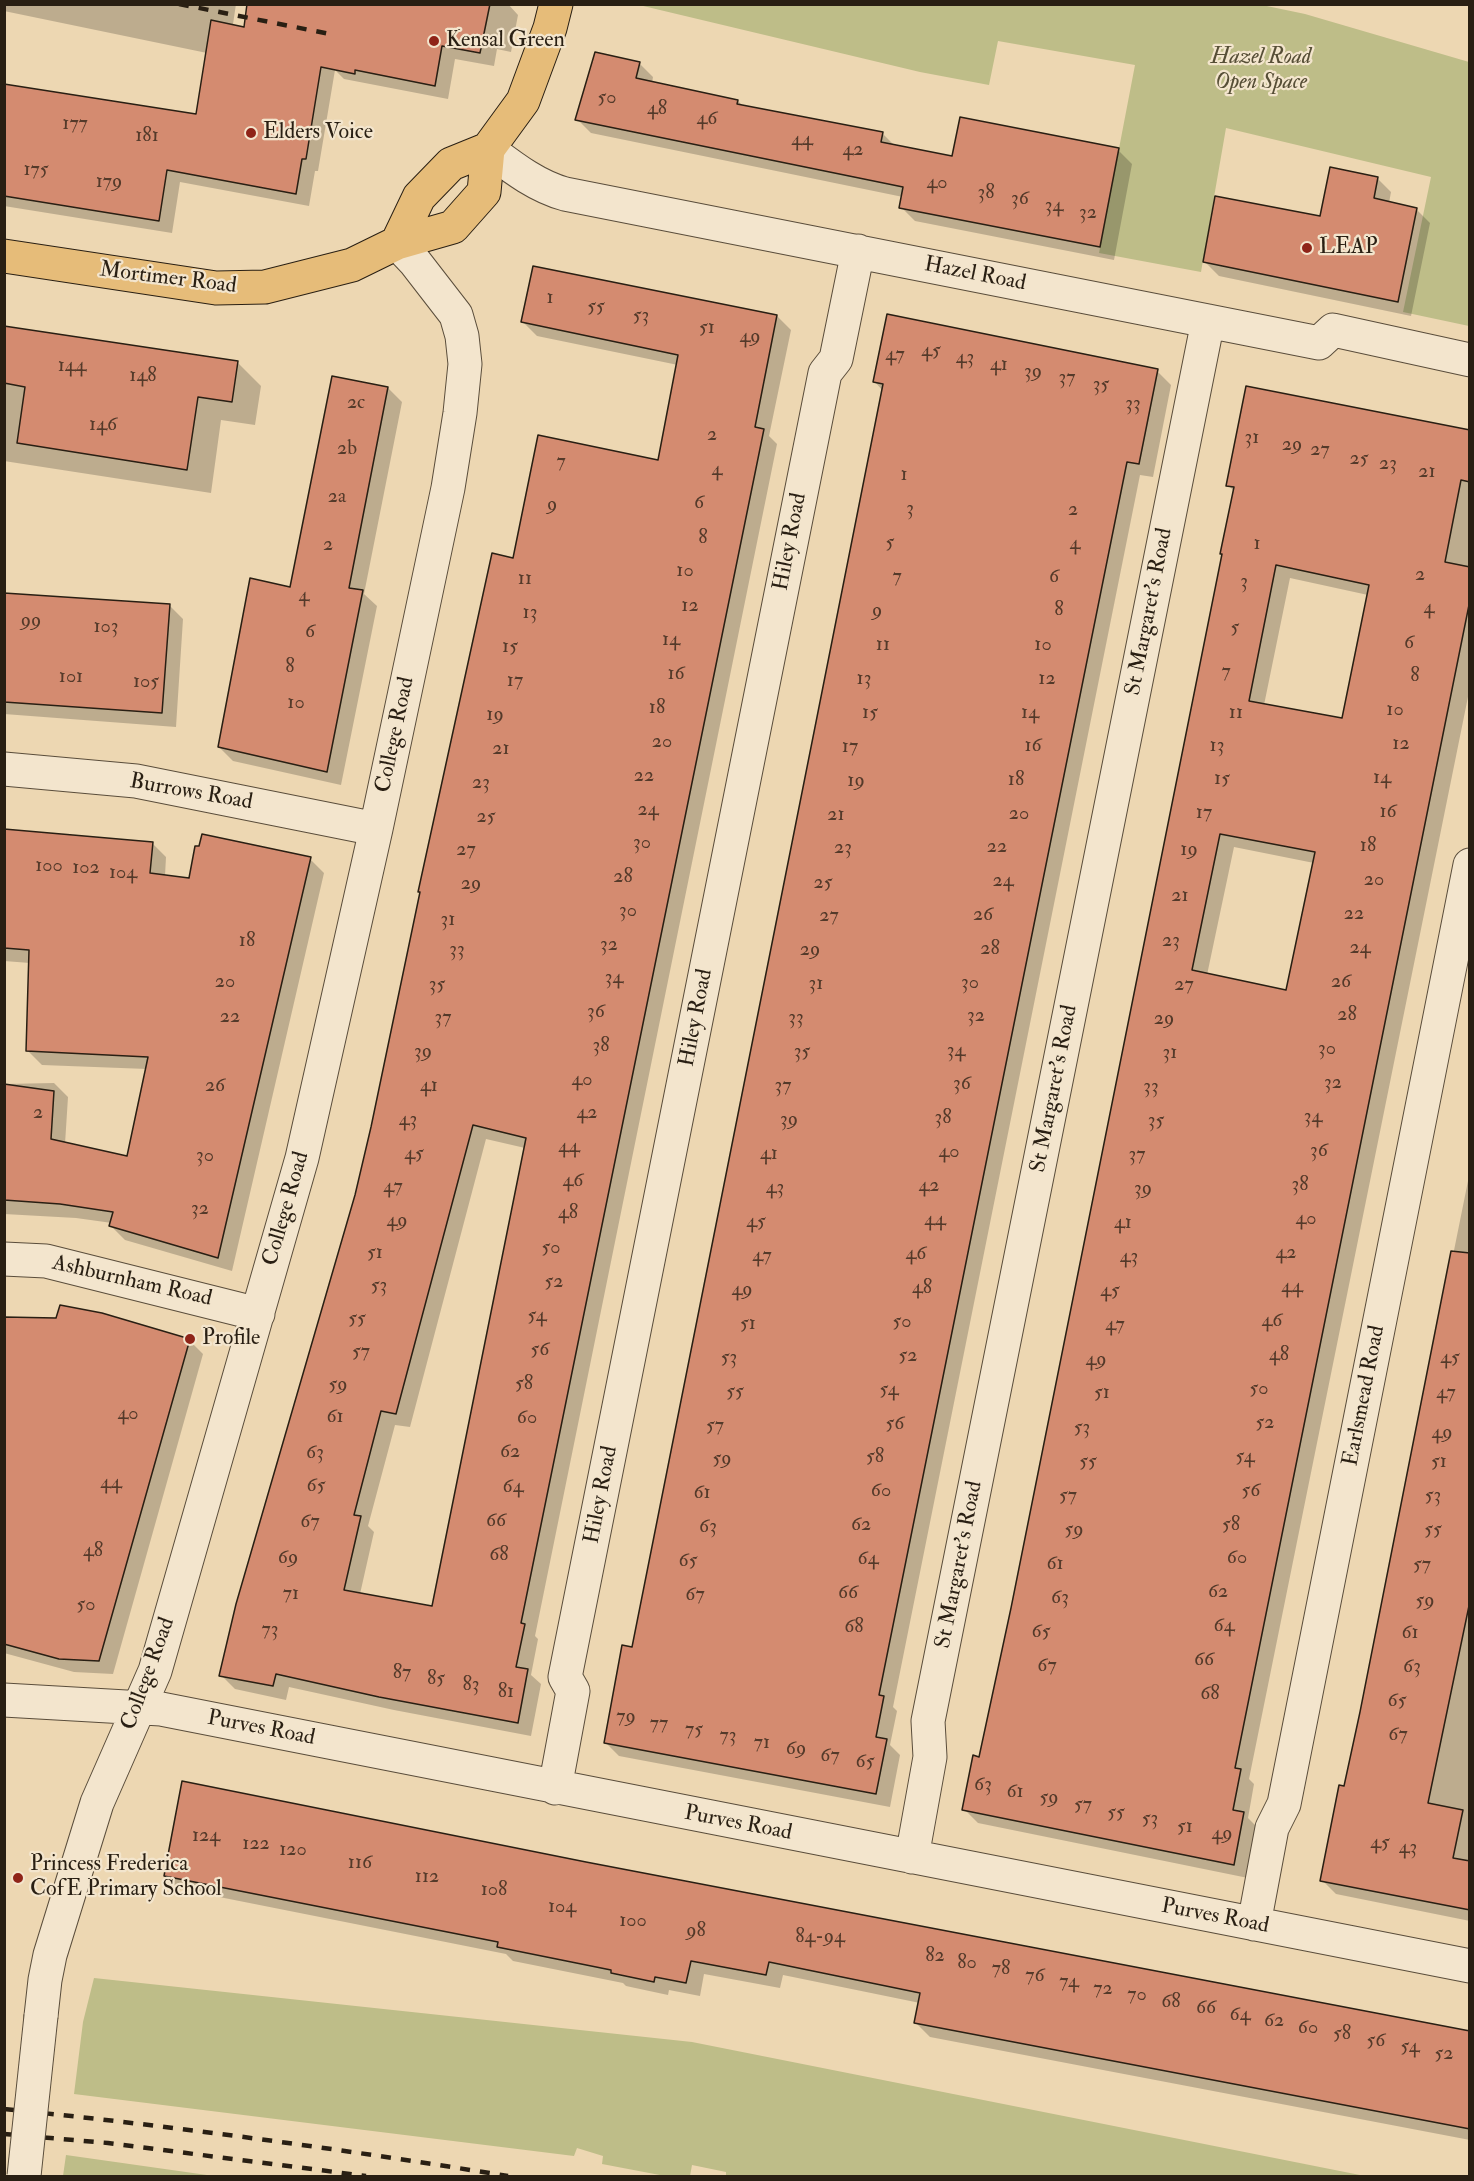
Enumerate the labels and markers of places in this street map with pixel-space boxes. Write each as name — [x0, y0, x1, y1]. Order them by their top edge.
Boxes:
place label: Kensal Green — [446, 28, 565, 54]
marker: Kensal Green — [427, 34, 441, 48]
place label: Elders Voice — [263, 120, 373, 146]
marker: Elders Voice — [244, 126, 258, 140]
place label: LEAP — [1319, 235, 1378, 261]
marker: LEAP — [1300, 241, 1314, 255]
place label: Profile — [202, 1326, 260, 1352]
marker: Profile — [183, 1332, 197, 1346]
place label: Princess Frederica CofE Primary School — [30, 1852, 222, 1904]
marker: Princess Frederica CofE Primary School — [11, 1871, 25, 1885]

